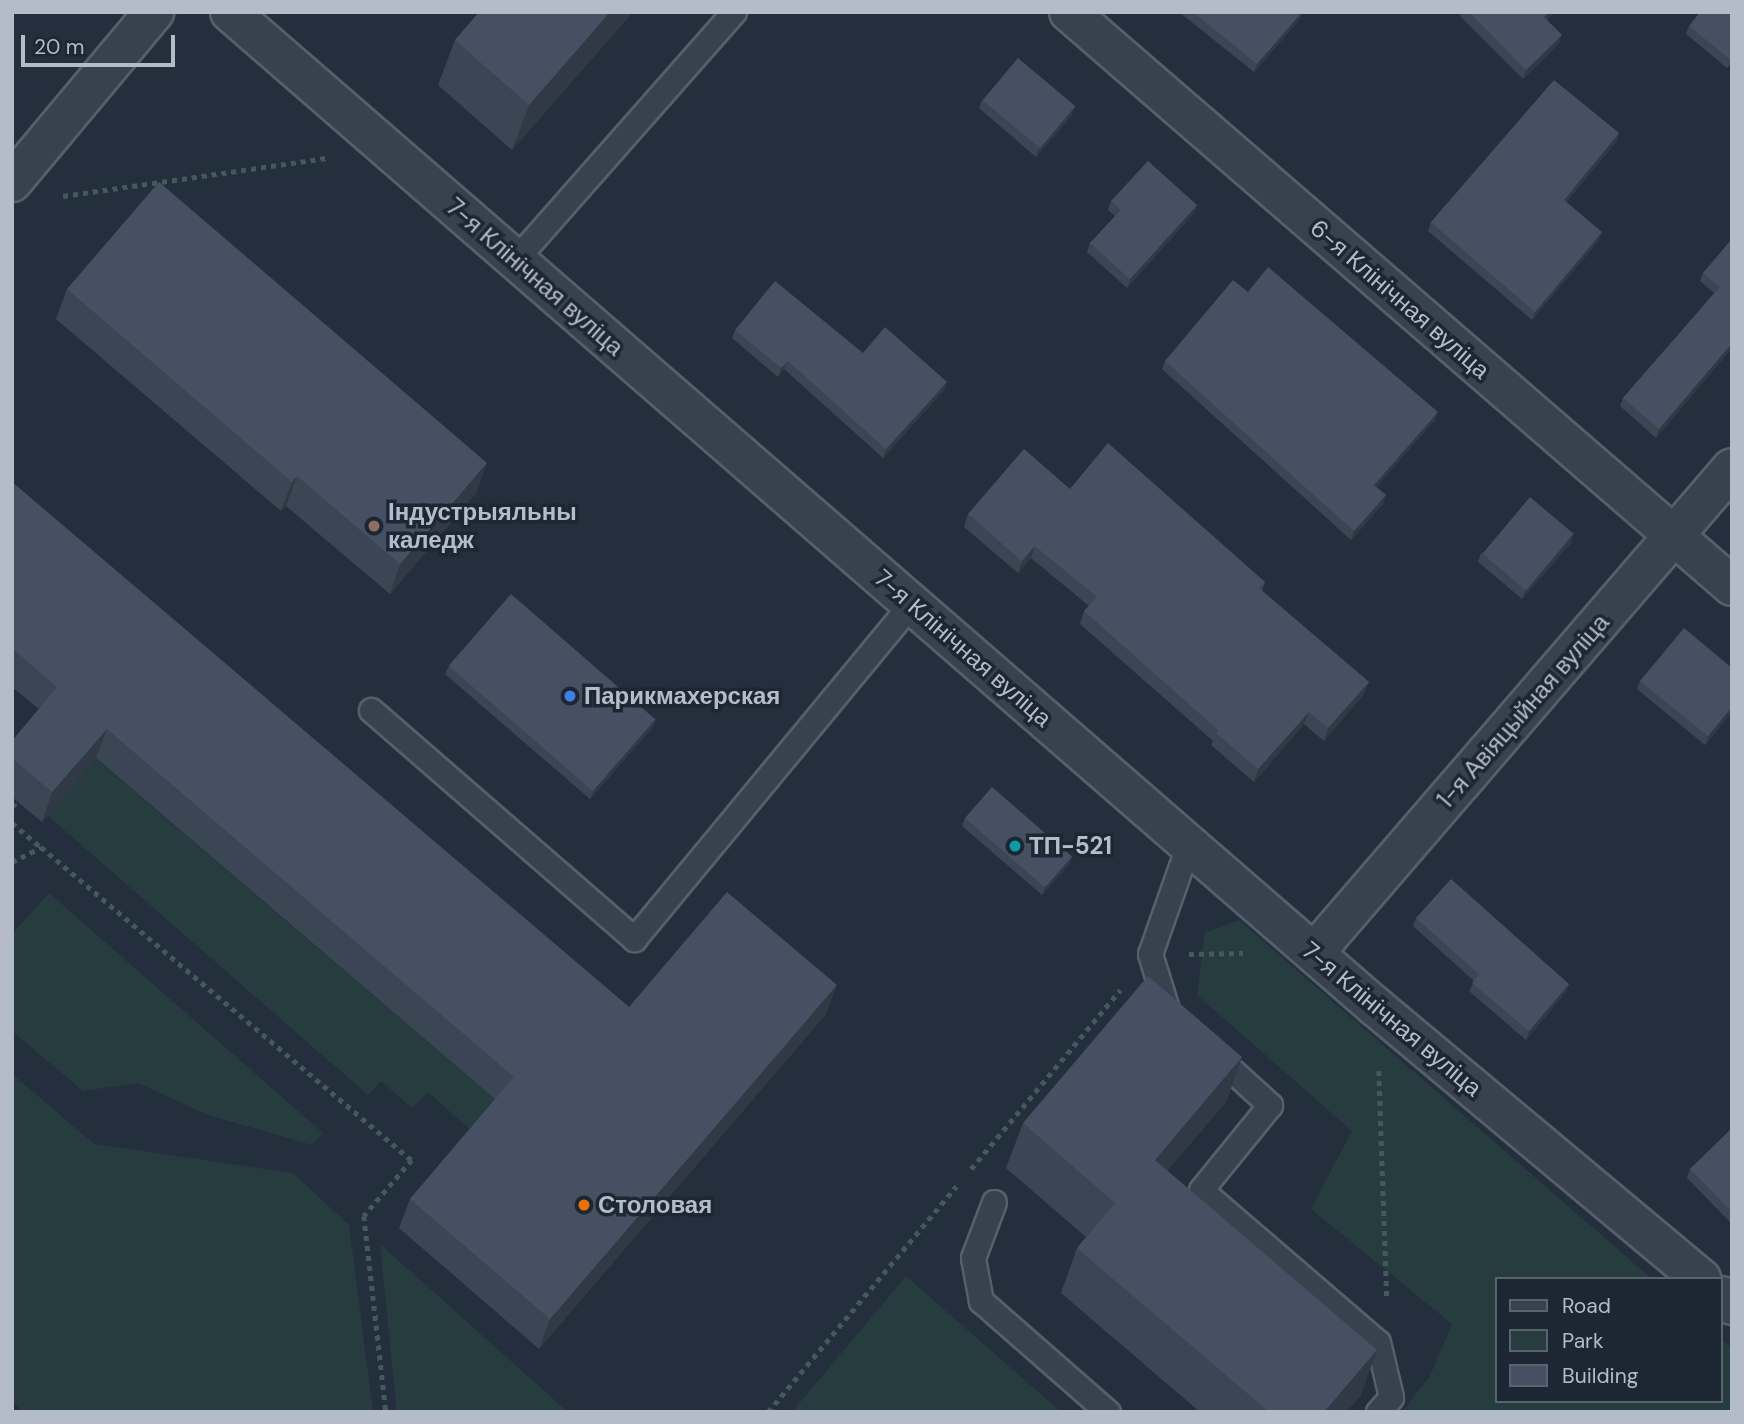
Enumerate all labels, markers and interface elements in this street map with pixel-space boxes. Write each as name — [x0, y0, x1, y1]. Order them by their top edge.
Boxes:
scale bar — [24, 21, 178, 65]
text: 20 m — [34, 33, 85, 61]
street label: 7-я Клінічная вуліца — [441, 192, 629, 362]
street label: 6-я Клінічная вуліца — [1305, 213, 1495, 385]
place label: Індустрыяльны каледж — [388, 498, 577, 554]
marker: Індустрыяльны каледж — [366, 518, 382, 534]
street label: 7-я Клінічная вуліца — [869, 563, 1057, 733]
street label: 1-я Авіяцыйная вуліца — [1431, 608, 1615, 814]
place label: Парикмахерская — [584, 682, 780, 710]
marker: Парикмахерская — [562, 688, 578, 704]
place label: ТП-521 — [1029, 832, 1112, 860]
marker: ТП-521 — [1007, 838, 1023, 854]
street label: 7-я Клінічная вуліца — [1297, 936, 1487, 1102]
place label: Столовая — [598, 1191, 712, 1219]
marker: Столовая — [576, 1197, 592, 1213]
legend — [1496, 1277, 1723, 1403]
text: Road — [1562, 1292, 1611, 1320]
text: Park — [1562, 1327, 1603, 1355]
text: Building — [1562, 1362, 1638, 1390]

